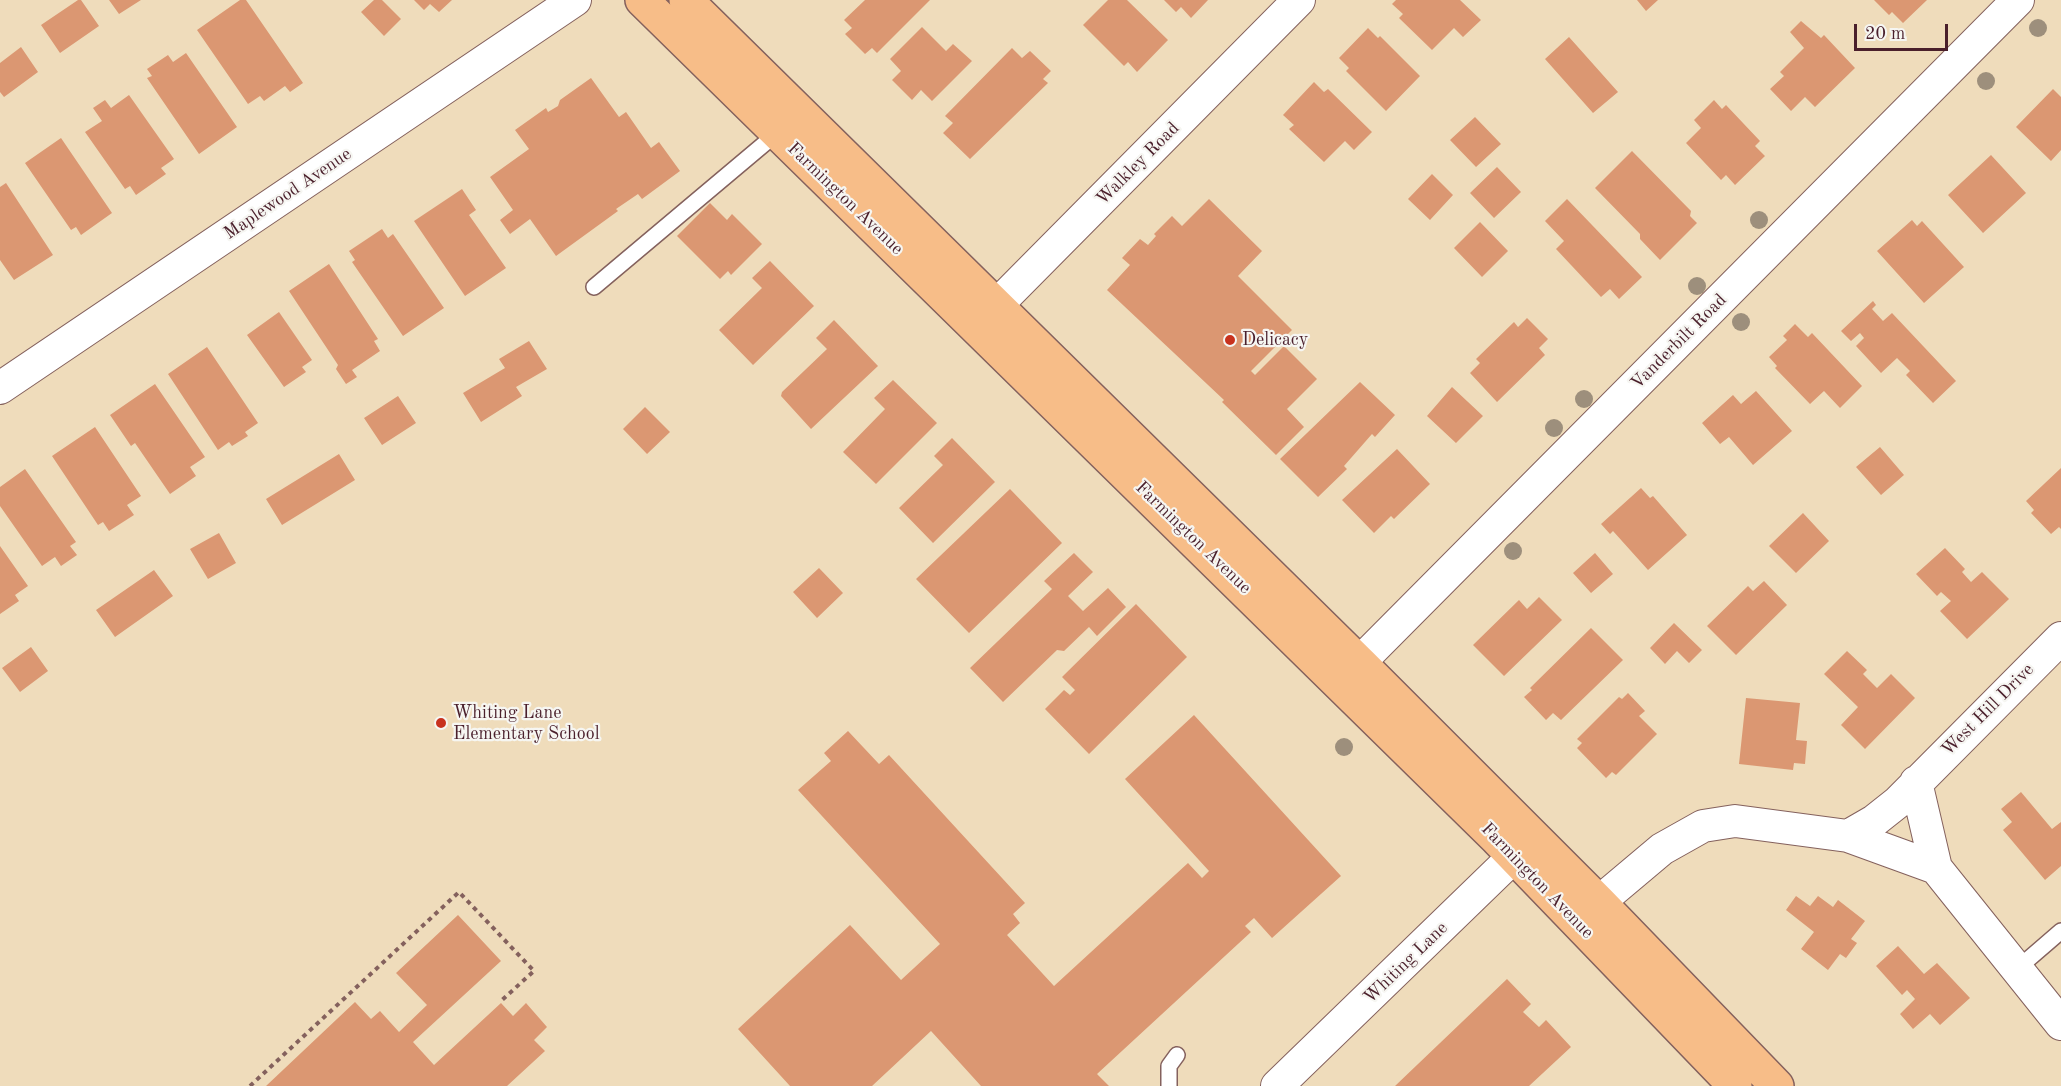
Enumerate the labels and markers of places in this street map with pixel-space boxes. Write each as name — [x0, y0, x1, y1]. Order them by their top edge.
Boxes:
place label: Delicacy — [1242, 329, 1308, 351]
marker: Delicacy — [1223, 333, 1237, 347]
place label: Whiting Lane Elementary School — [453, 702, 600, 744]
marker: Whiting Lane Elementary School — [434, 716, 448, 730]

